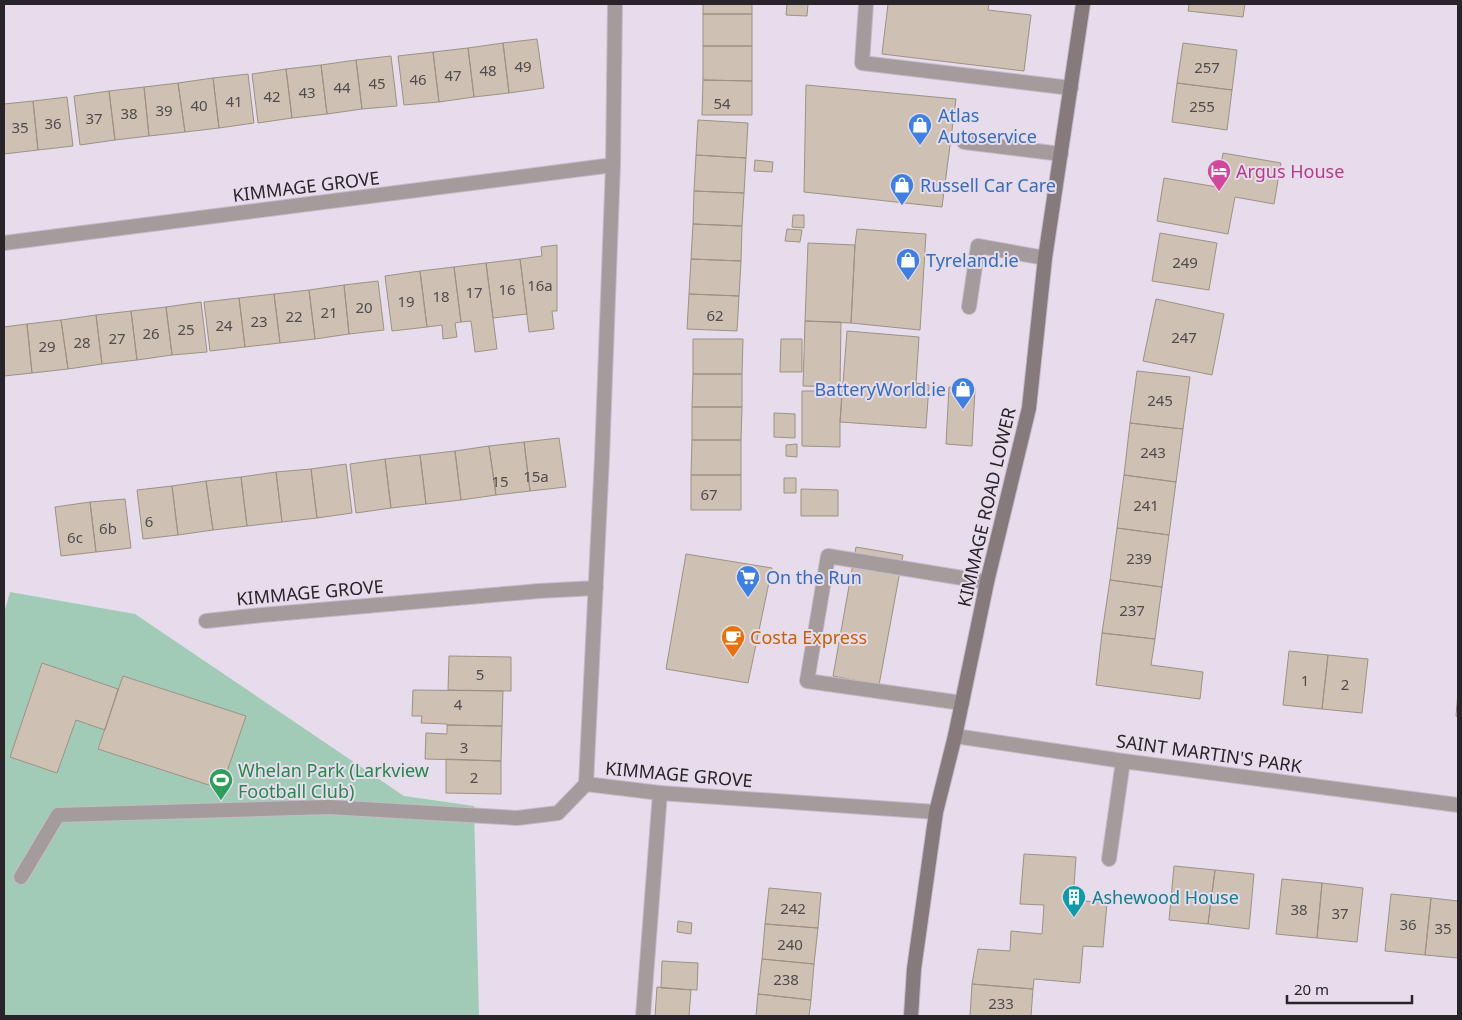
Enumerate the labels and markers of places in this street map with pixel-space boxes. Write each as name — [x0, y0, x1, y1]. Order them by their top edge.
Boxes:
place label: Atlas Autoservice — [938, 103, 1037, 148]
shop icon: Atlas Autoservice — [907, 112, 933, 146]
hotel icon: Argus House — [1206, 158, 1232, 192]
place label: Argus House — [1236, 159, 1344, 183]
shop icon: Russell Car Care — [889, 172, 915, 206]
place label: Russell Car Care — [920, 173, 1056, 197]
shop icon: Tyreland.ie — [895, 247, 921, 281]
place label: Tyreland.ie — [926, 248, 1019, 272]
shop icon: BatteryWorld.ie — [950, 376, 976, 410]
place label: BatteryWorld.ie — [814, 377, 946, 401]
supermarket icon: On the Run — [735, 564, 761, 598]
place label: On the Run — [766, 565, 862, 589]
cafe icon: Costa Express — [720, 624, 746, 658]
place label: Costa Express — [750, 625, 867, 649]
place label: Whelan Park (Larkview Football Club) — [238, 758, 429, 803]
sports icon: Whelan Park (Larkview Football Club) — [208, 767, 234, 801]
building icon: Ashewood House — [1061, 884, 1087, 918]
place label: Ashewood House — [1092, 885, 1239, 909]

